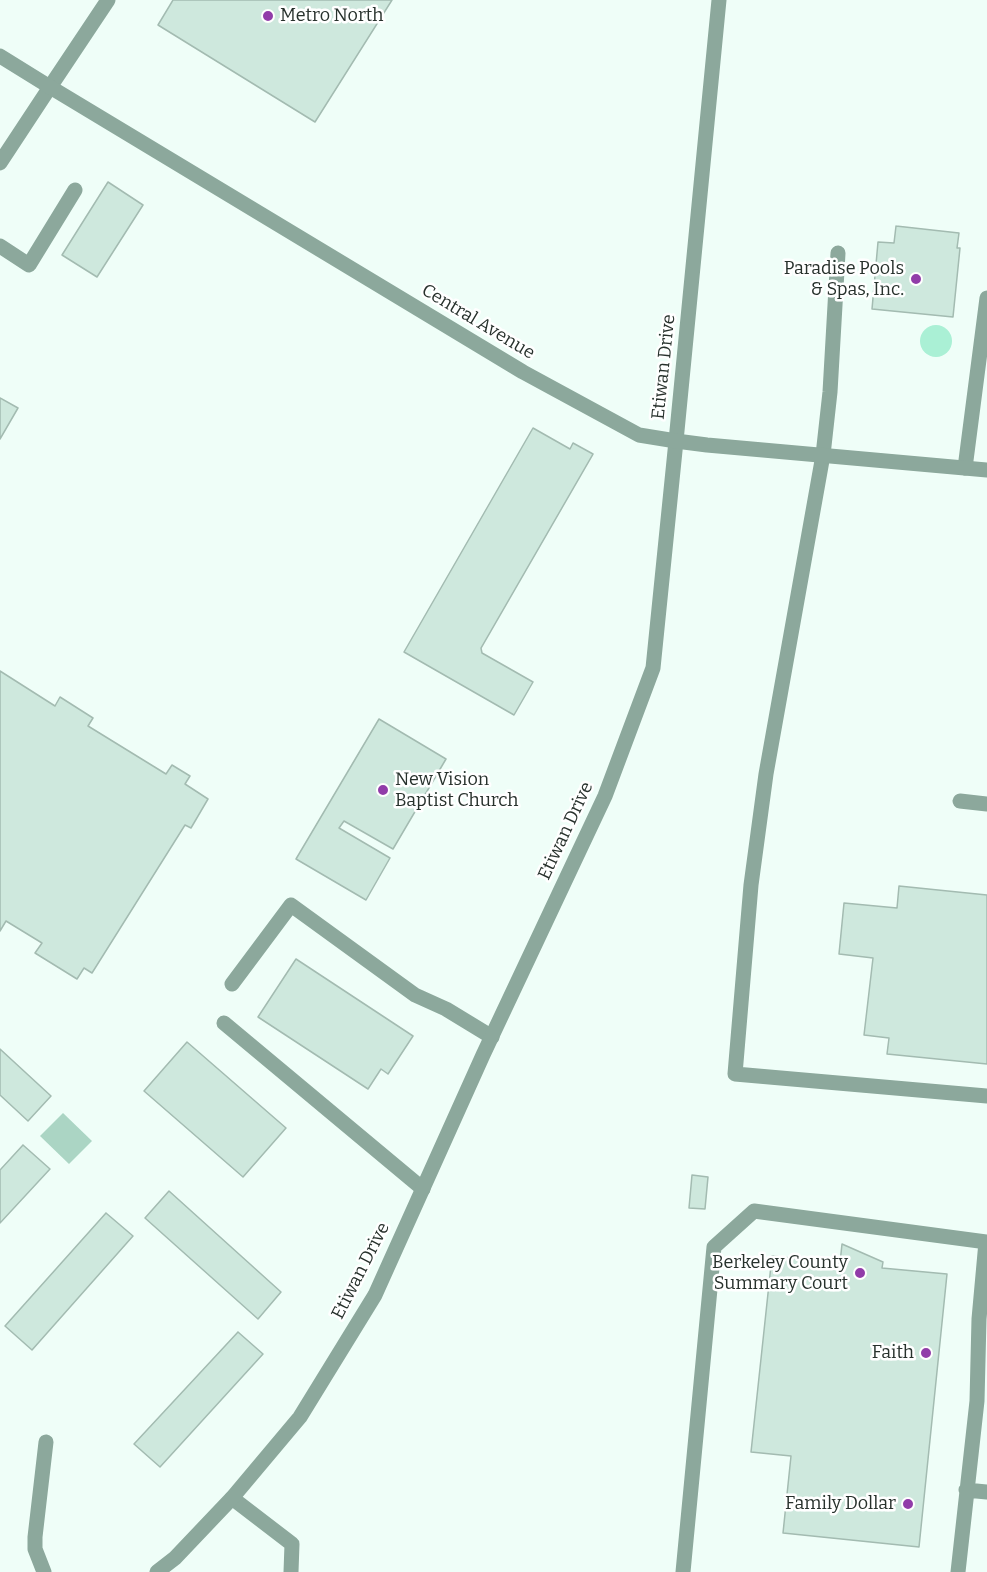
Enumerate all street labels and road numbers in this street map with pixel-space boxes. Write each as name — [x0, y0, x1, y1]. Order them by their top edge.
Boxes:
street label: Central Avenue — [418, 280, 538, 364]
street label: Etiwan Drive — [648, 313, 680, 421]
street label: Etiwan Drive — [534, 779, 598, 883]
street label: Etiwan Drive — [327, 1219, 395, 1323]

